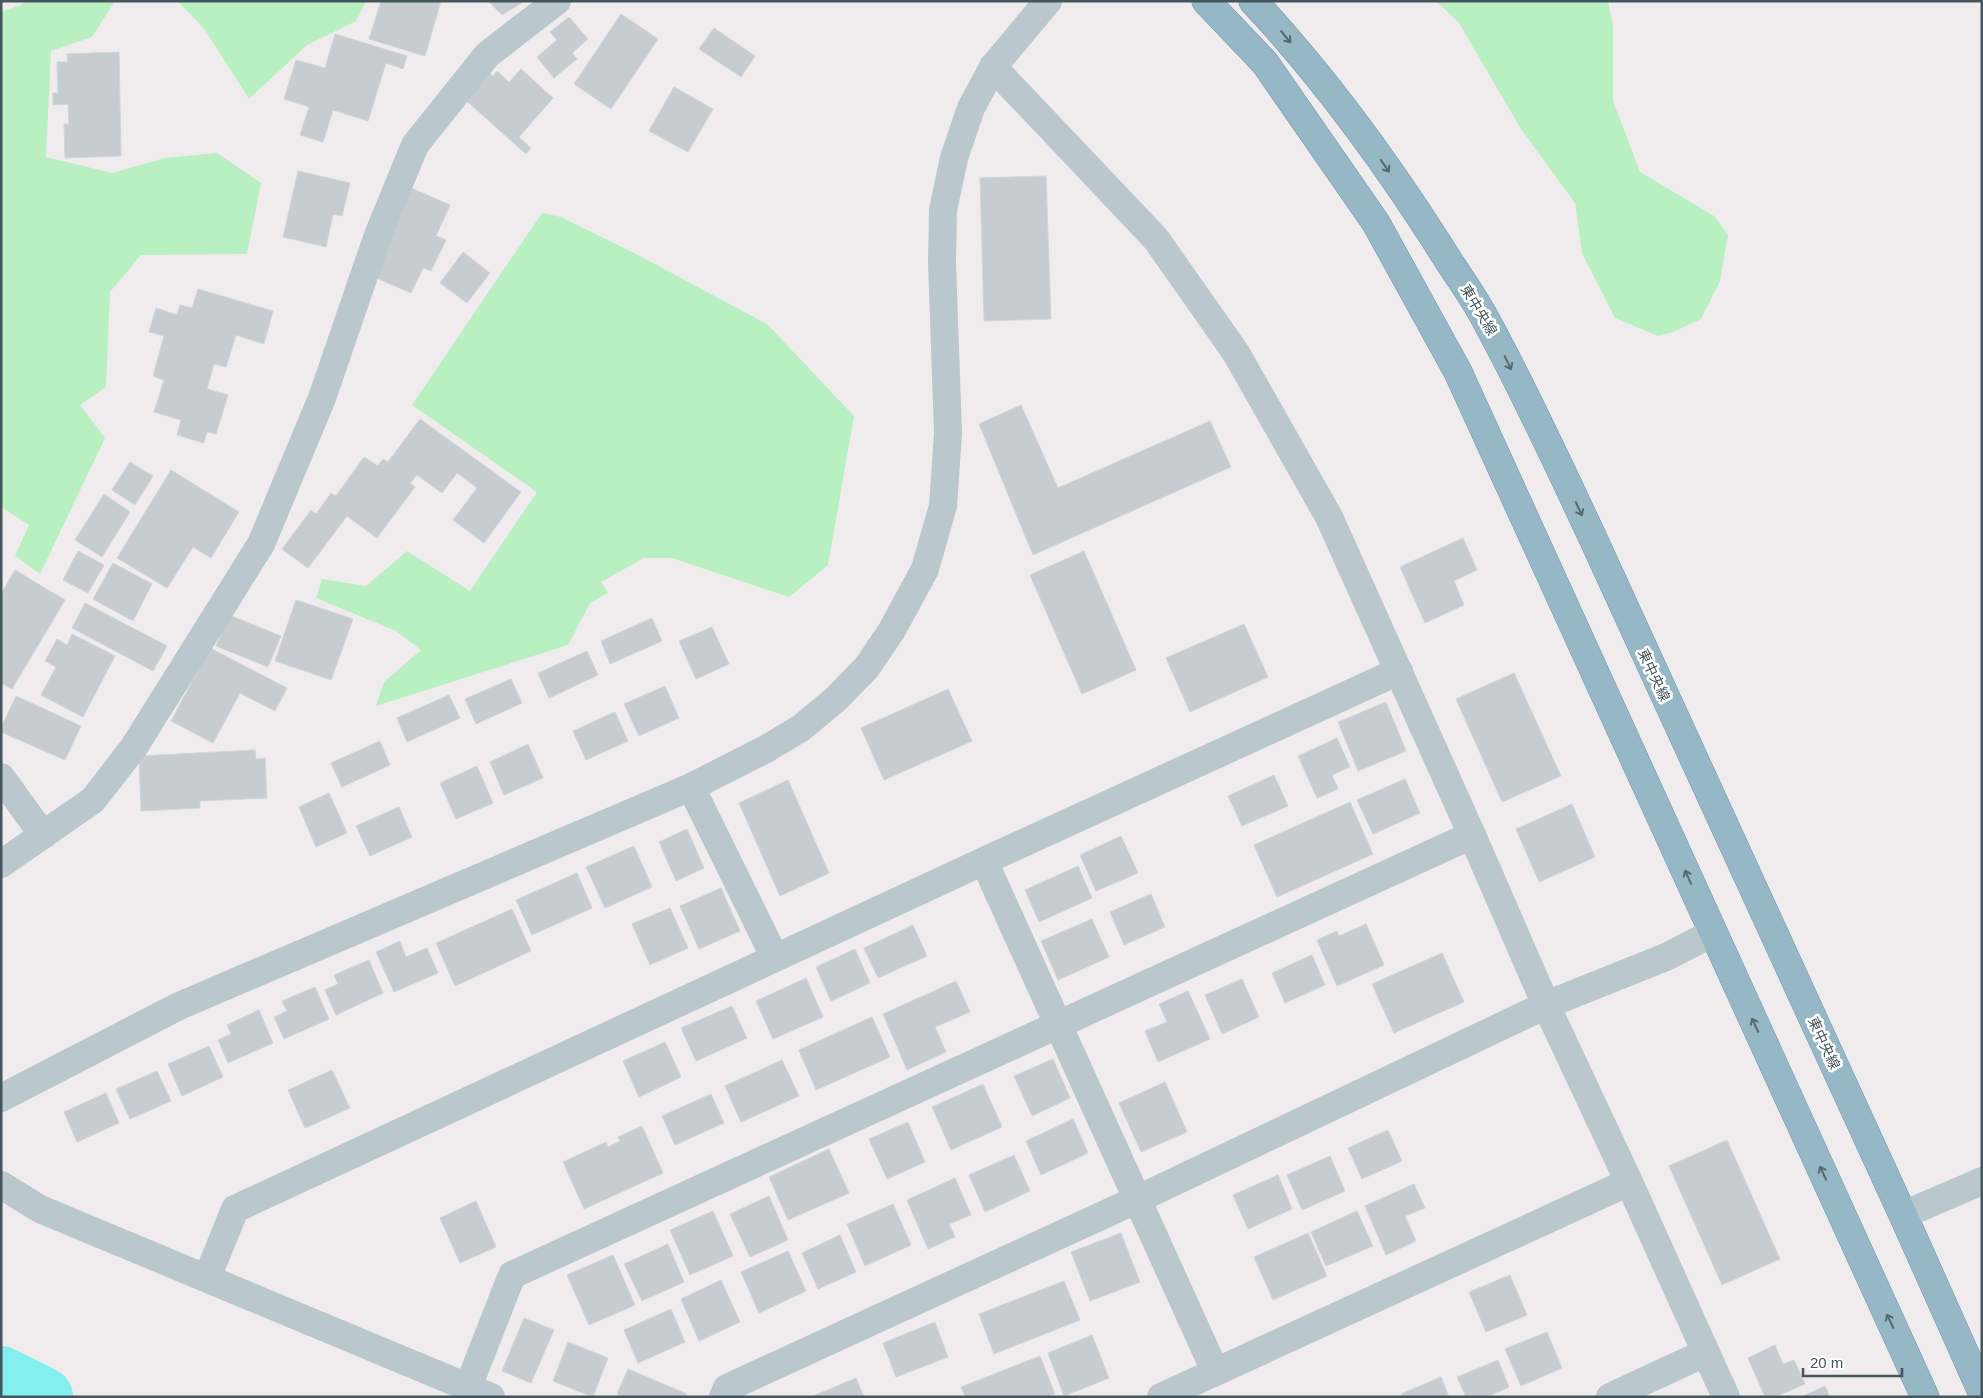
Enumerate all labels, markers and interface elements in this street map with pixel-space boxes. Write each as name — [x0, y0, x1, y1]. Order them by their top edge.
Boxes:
one-way arrow — [1280, 31, 1291, 44]
one-way arrow — [1380, 159, 1390, 173]
street label: 東中央線 — [1458, 282, 1500, 338]
one-way arrow — [1504, 355, 1513, 370]
one-way arrow — [1575, 501, 1584, 516]
street label: 東中央線 — [1635, 646, 1673, 704]
one-way arrow — [1682, 870, 1692, 885]
street label: 東中央線 — [1805, 1014, 1843, 1072]
one-way arrow — [1750, 1018, 1759, 1033]
one-way arrow — [1817, 1166, 1827, 1181]
one-way arrow — [1885, 1314, 1894, 1329]
scale bar — [1803, 1346, 1902, 1378]
text: 20 m — [1810, 1354, 1843, 1371]

